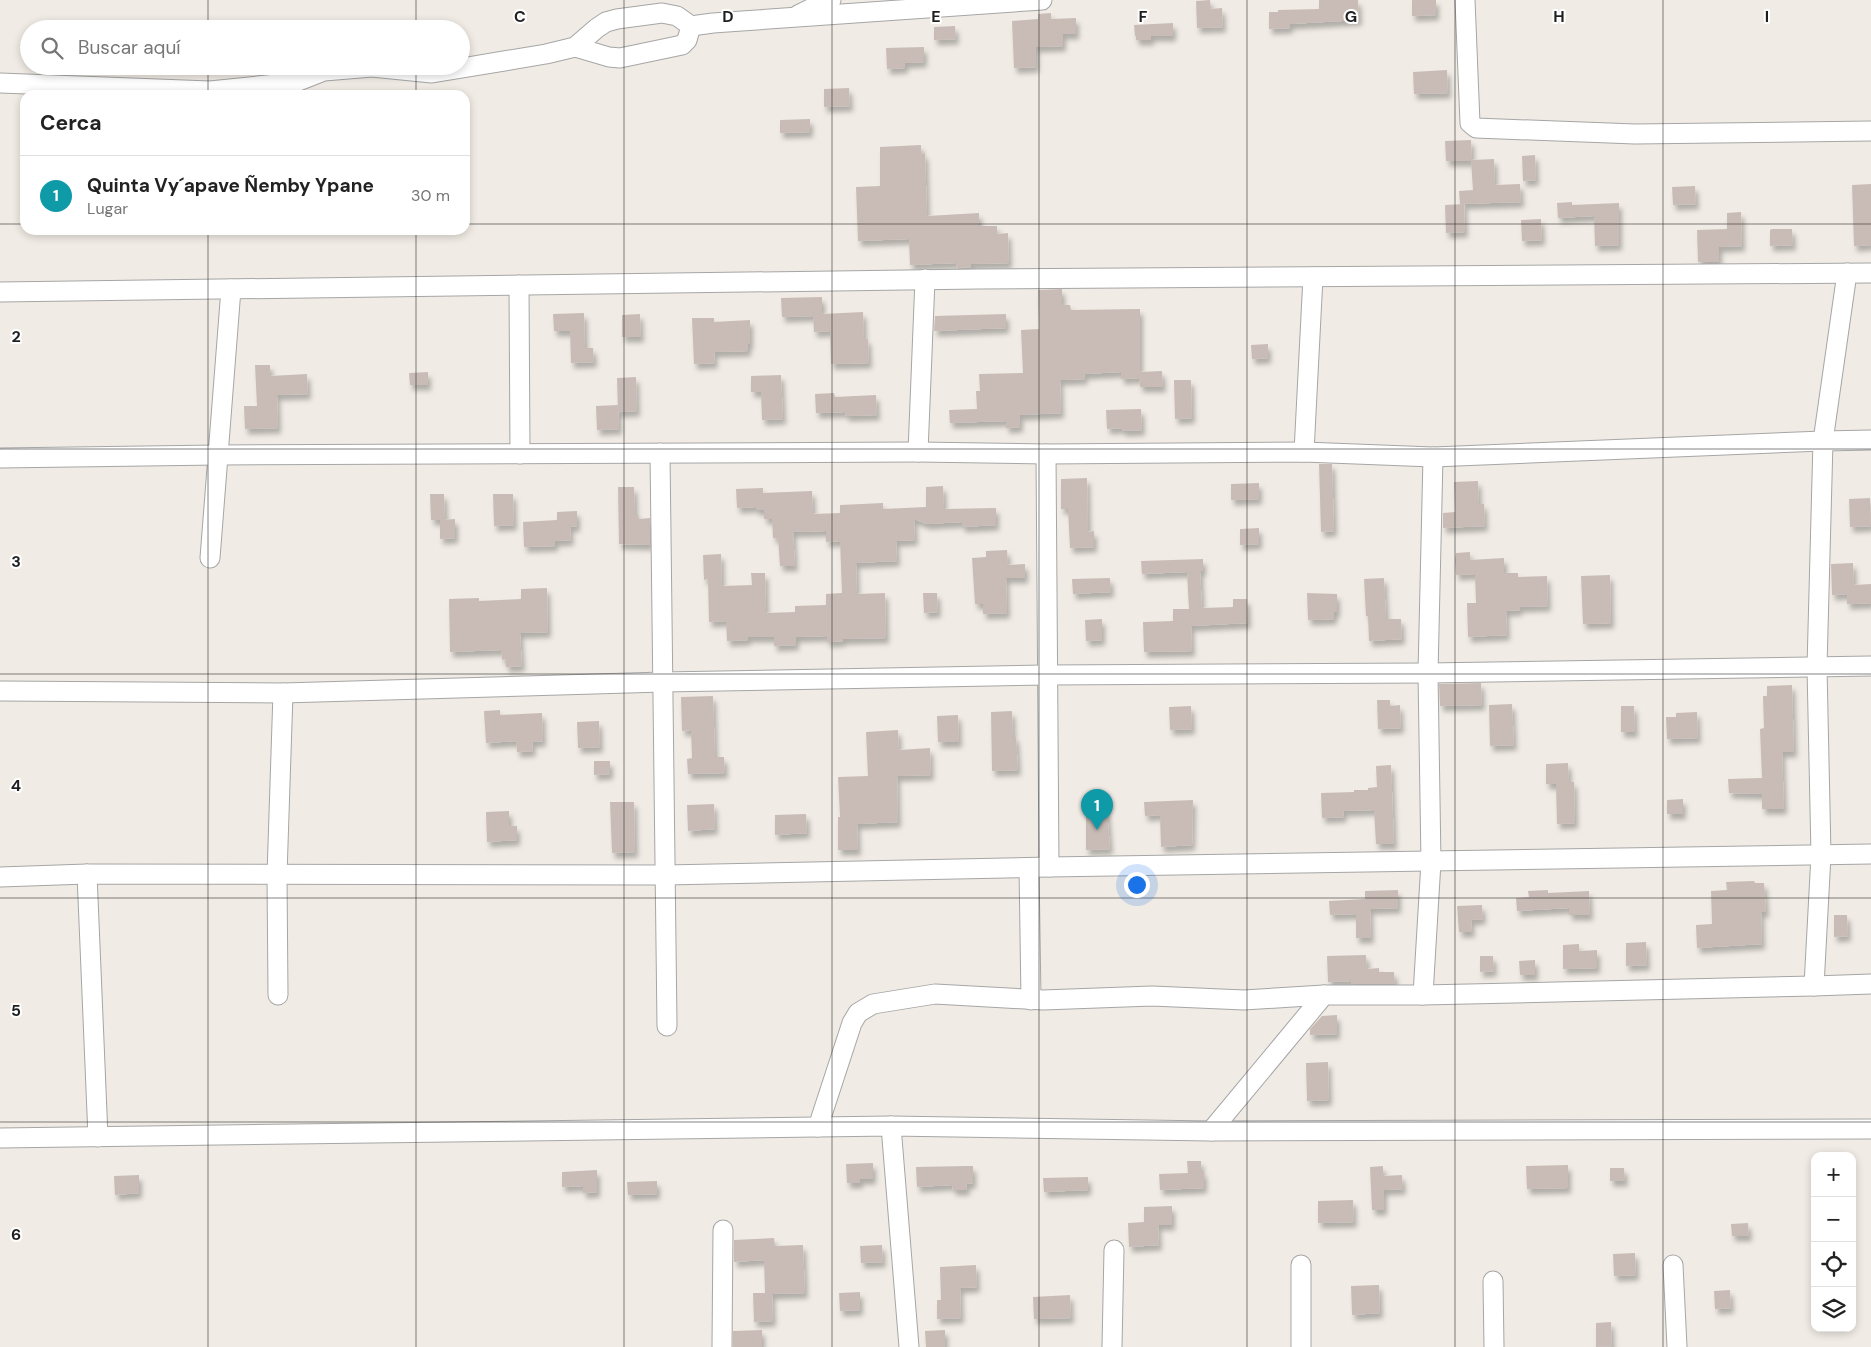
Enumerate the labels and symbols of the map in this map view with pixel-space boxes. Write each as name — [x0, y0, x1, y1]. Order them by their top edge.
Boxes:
text: C — [514, 6, 526, 27]
text: D — [722, 6, 734, 27]
text: E — [931, 6, 941, 27]
text: F — [1139, 6, 1148, 27]
text: G — [1345, 6, 1357, 27]
text: H — [1553, 6, 1565, 27]
text: I — [1765, 6, 1769, 27]
text: 2 — [11, 326, 21, 347]
text: 3 — [11, 551, 21, 572]
text: 4 — [11, 775, 21, 796]
pin: 1 — [1081, 789, 1113, 830]
your location — [1124, 872, 1150, 898]
text: 5 — [11, 1000, 21, 1021]
text: 6 — [11, 1224, 21, 1245]

